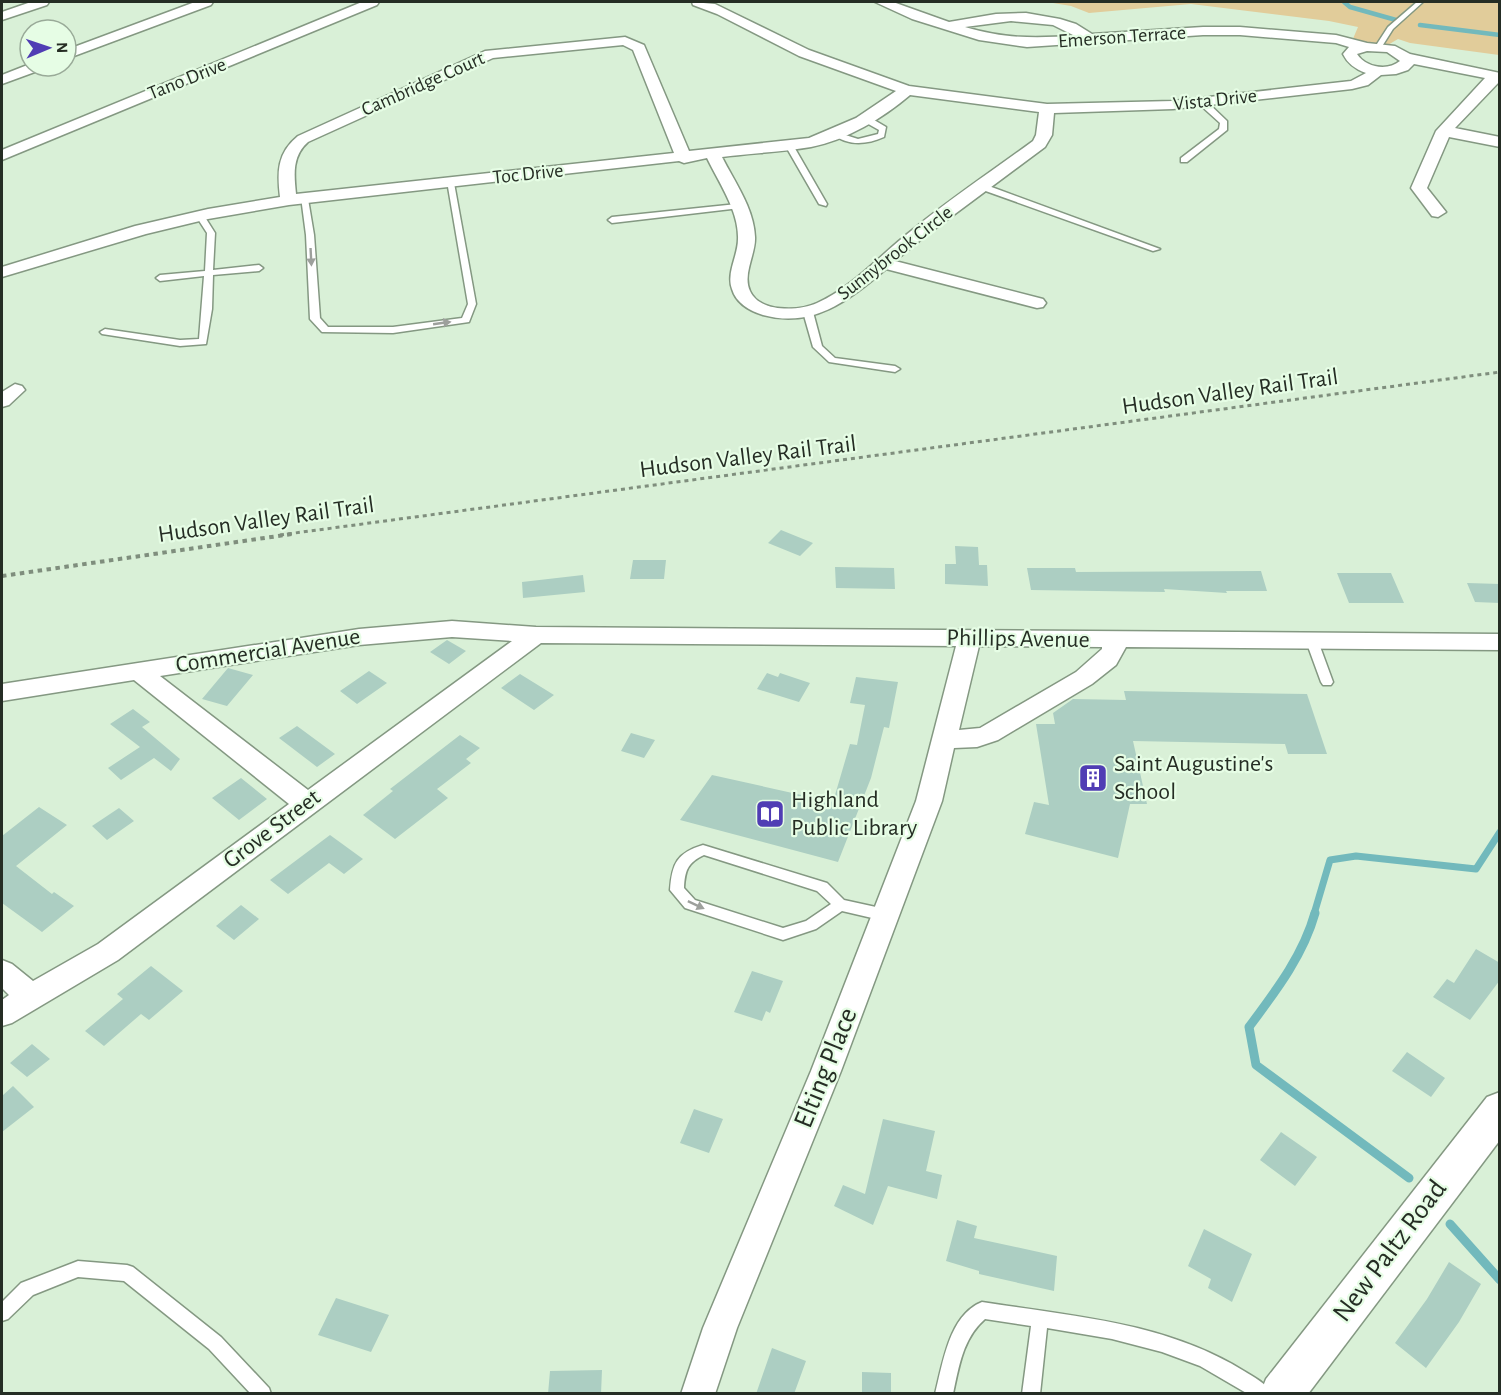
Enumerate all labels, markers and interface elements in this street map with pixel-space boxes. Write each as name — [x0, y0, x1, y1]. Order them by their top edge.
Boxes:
north arrow — [18, 18, 78, 78]
street label: Emerson Terrace — [1057, 23, 1187, 51]
text: N — [54, 42, 70, 53]
street label: Cambridge Court — [359, 48, 488, 120]
street label: Tano Drive — [145, 54, 229, 104]
street label: Vista Drive — [1172, 86, 1258, 114]
street label: Toc Drive — [492, 160, 564, 188]
street label: Sunnybrook Circle — [834, 202, 956, 304]
one-way arrow — [306, 247, 316, 266]
one-way arrow — [433, 318, 452, 328]
street label: Hudson Valley Rail Trail — [1120, 365, 1340, 419]
street label: Hudson Valley Rail Trail — [638, 432, 858, 482]
street label: Hudson Valley Rail Trail — [156, 493, 376, 547]
street label: Commercial Avenue — [174, 625, 362, 677]
street label: Phillips Avenue — [946, 626, 1090, 652]
place label: Saint Augustine's School — [1114, 752, 1273, 804]
building icon: Saint Augustine's School — [1077, 762, 1109, 794]
street label: Grove Street — [219, 785, 325, 873]
place label: Highland Public Library — [791, 788, 917, 840]
library icon: Highland Public Library — [754, 798, 786, 830]
one-way arrow — [688, 900, 706, 910]
street label: Elting Place — [789, 1004, 863, 1132]
street label: New Paltz Road — [1328, 1175, 1452, 1327]

